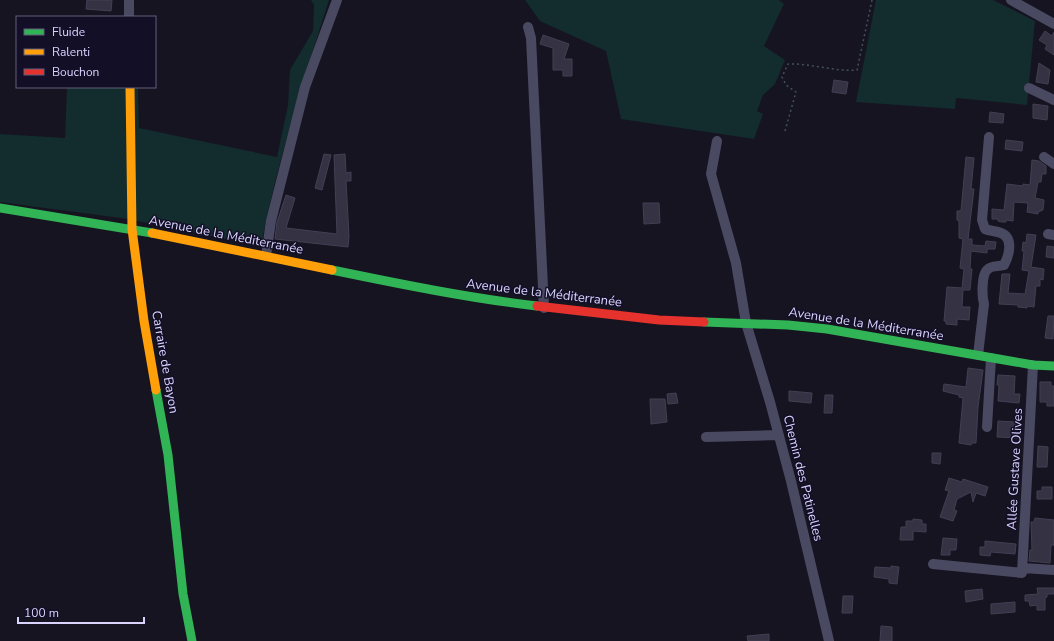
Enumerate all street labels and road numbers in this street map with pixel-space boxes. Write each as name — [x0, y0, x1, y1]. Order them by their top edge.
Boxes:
street label: Avenue de la Méditerranée — [147, 211, 305, 259]
street label: Avenue de la Méditerranée — [465, 275, 623, 312]
street label: Avenue de la Méditerranée — [787, 303, 945, 345]
street label: Carraire de Bayon — [147, 309, 183, 415]
street label: Allée Gustave Olives — [1003, 408, 1027, 530]
street label: Chemin des Patinelles — [779, 413, 827, 543]

